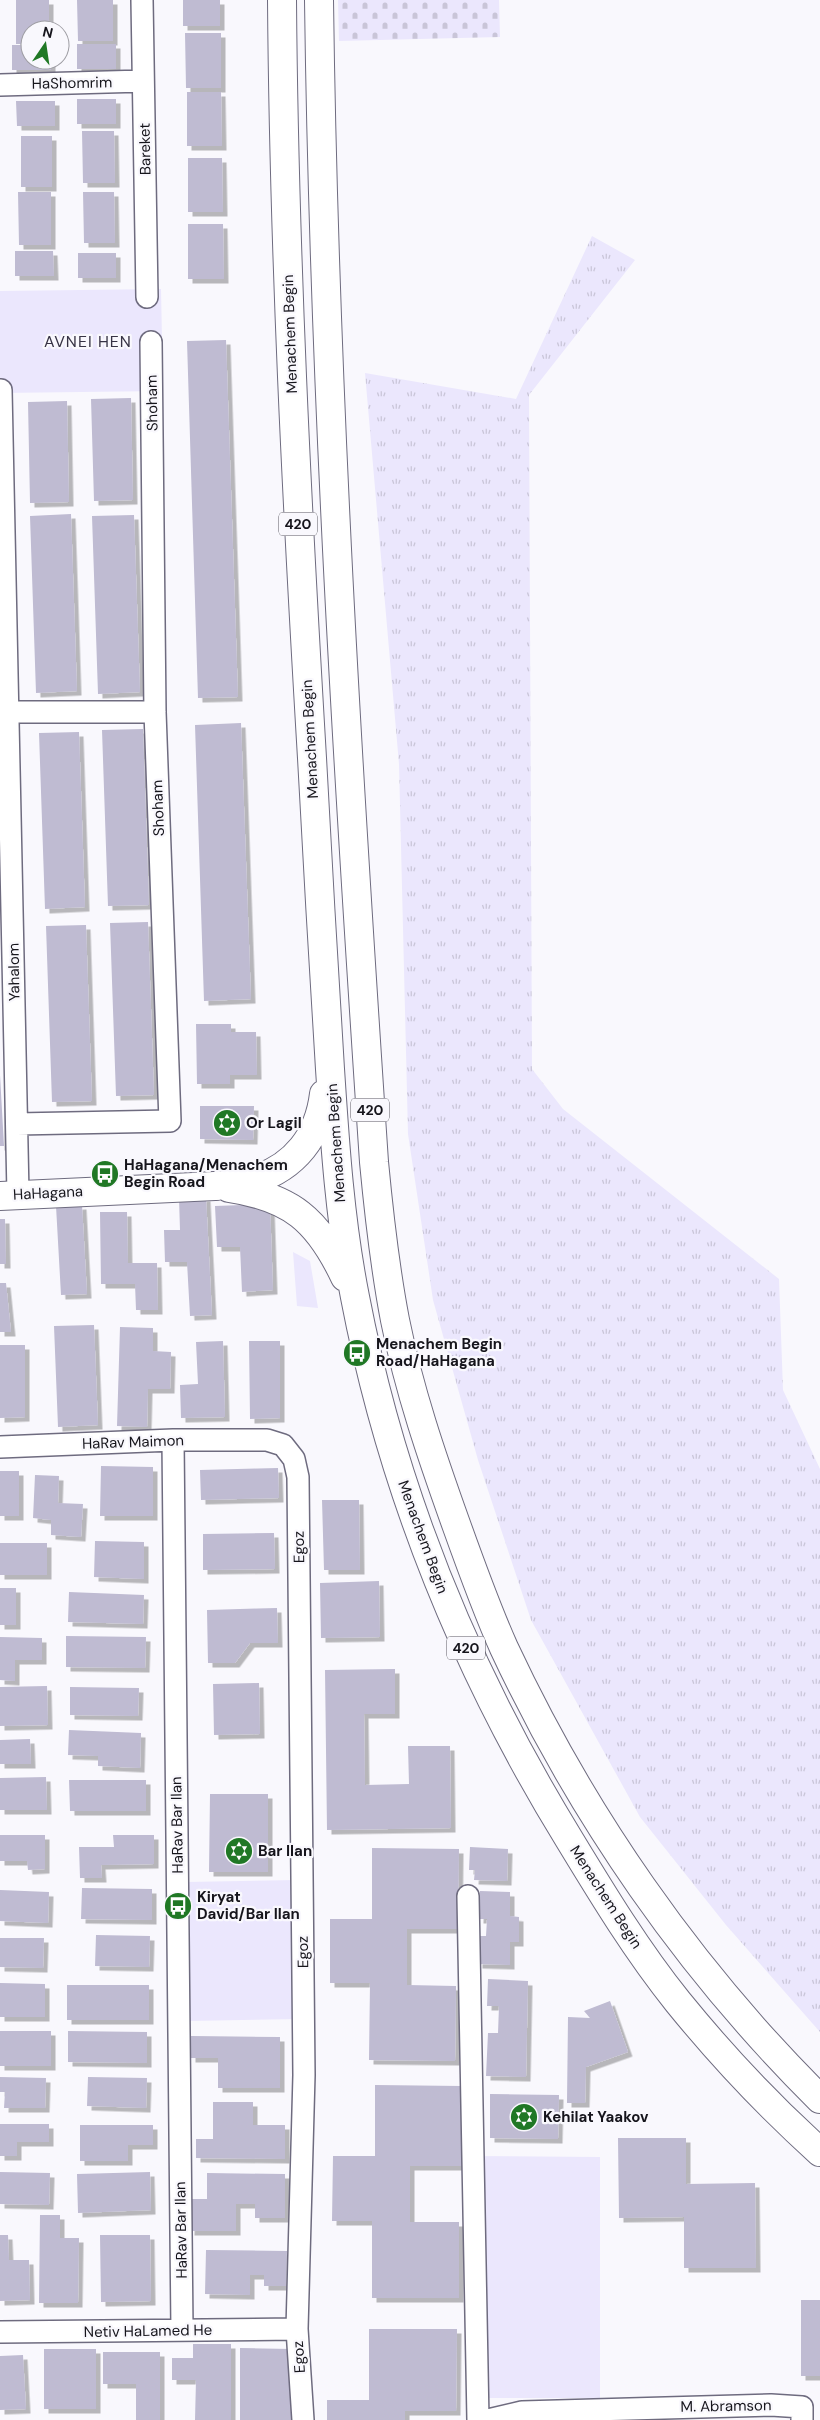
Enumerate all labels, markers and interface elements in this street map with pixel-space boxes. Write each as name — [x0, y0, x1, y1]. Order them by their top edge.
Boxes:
north arrow — [20, 20, 70, 70]
text: N — [41, 22, 55, 42]
street label: HaShomrim — [32, 72, 112, 94]
street label: Bareket — [135, 123, 155, 175]
street label: Menachem Begin — [278, 274, 302, 394]
district label: AVNEI HEN — [44, 331, 132, 352]
street label: Shoham — [142, 375, 162, 431]
road number: 420 — [279, 512, 317, 536]
street label: Menachem Begin — [297, 679, 323, 799]
street label: Shoham — [147, 779, 169, 837]
street label: Yahalom — [3, 943, 25, 1001]
street label: Menachem Begin — [322, 1083, 350, 1203]
road number: 420 — [351, 1098, 389, 1122]
synagogue icon: Or Lagil — [212, 1108, 242, 1138]
place label: Or Lagil — [246, 1113, 302, 1133]
place label: HaHagana/Menachem Begin Road — [124, 1155, 288, 1192]
bus stop icon: HaHagana/Menachem Begin Road — [90, 1159, 120, 1189]
street label: HaHagana — [12, 1181, 84, 1205]
place label: Menachem Begin Road/HaHagana — [376, 1334, 502, 1371]
bus stop icon: Menachem Begin Road/HaHagana — [342, 1338, 372, 1368]
street label: HaRav Maimon — [82, 1430, 184, 1454]
street label: Menachem Begin — [393, 1478, 453, 1596]
street label: Egoz — [289, 1531, 309, 1563]
road number: 420 — [447, 1636, 485, 1660]
street label: HaRav Bar Ilan — [166, 1776, 188, 1874]
synagogue icon: Bar Ilan — [224, 1836, 254, 1866]
place label: Bar Ilan — [258, 1841, 312, 1861]
street label: Menachem Begin — [565, 1842, 647, 1952]
place label: Kiryat David/Bar Ilan — [197, 1887, 300, 1924]
bus stop icon: Kiryat David/Bar Ilan — [163, 1891, 193, 1921]
street label: Egoz — [293, 1936, 313, 1968]
synagogue icon: Kehilat Yaakov — [509, 2102, 539, 2132]
place label: Kehilat Yaakov — [543, 2107, 649, 2127]
street label: HaRav Bar Ilan — [170, 2181, 192, 2279]
street label: Netiv HaLamed He — [84, 2320, 212, 2342]
street label: Egoz — [288, 2340, 310, 2374]
street label: M. Abramson — [680, 2395, 772, 2417]

